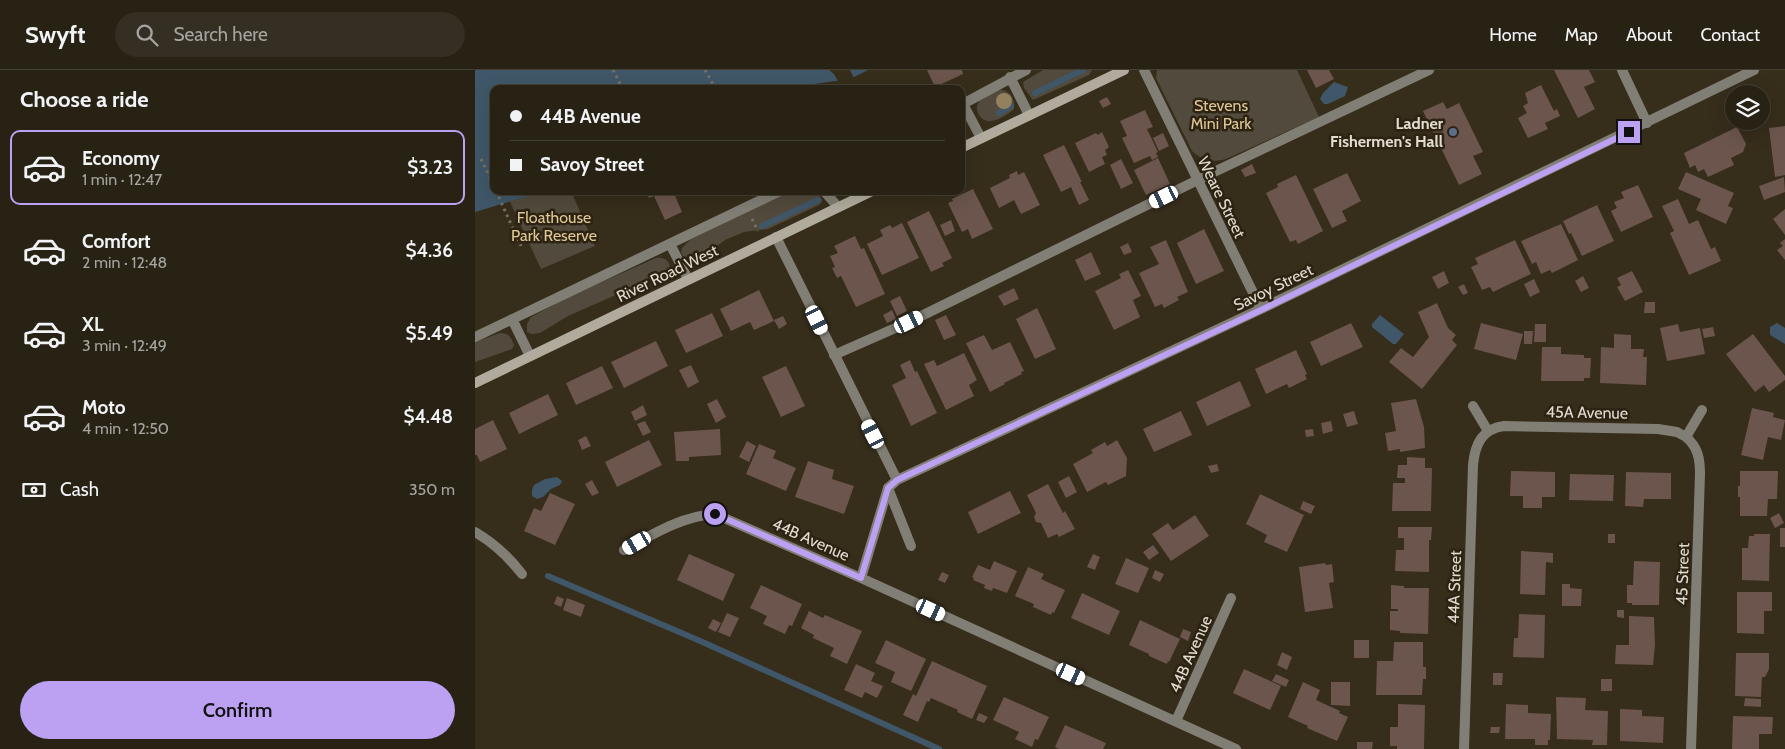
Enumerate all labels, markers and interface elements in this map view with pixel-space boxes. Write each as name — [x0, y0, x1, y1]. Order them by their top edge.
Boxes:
search box — [115, 12, 465, 57]
text: Swyft — [25, 20, 85, 49]
icon: search — [133, 21, 161, 49]
text: Search here — [173, 23, 268, 46]
text: Home — [1489, 24, 1537, 46]
text: Map — [1565, 24, 1598, 46]
text: About — [1626, 24, 1672, 46]
text: Contact — [1700, 24, 1760, 46]
map controls — [1725, 85, 1770, 130]
button: layers — [1725, 85, 1770, 130]
text: Choose a ride — [20, 86, 149, 113]
park label: Stevens Mini Park — [1191, 96, 1252, 133]
text: 44B Avenue — [540, 105, 641, 128]
place label: Ladner Fishermen's Hall — [1330, 114, 1444, 151]
route end — [1618, 121, 1640, 143]
marker: Ladner Fishermen's Hall — [1447, 126, 1459, 138]
icon: car — [22, 145, 67, 190]
text: Economy — [82, 147, 160, 170]
text: Savoy Street — [540, 153, 644, 176]
street label: Weare Street — [1194, 153, 1250, 242]
text: $3.23 — [407, 156, 453, 179]
text: 1 min · 12:47 — [82, 170, 162, 189]
car — [1147, 184, 1180, 210]
park label: Floathouse Park Reserve — [511, 208, 597, 245]
icon: car — [22, 228, 67, 273]
text: Comfort — [82, 230, 151, 253]
text: $4.36 — [405, 239, 453, 262]
street label: River Road West — [613, 240, 722, 306]
text: 2 min · 12:48 — [82, 253, 167, 272]
street label: Savoy Street — [1230, 260, 1317, 315]
car — [803, 303, 830, 337]
car — [892, 309, 925, 335]
icon: car — [22, 311, 67, 356]
text: XL — [82, 313, 103, 336]
text: $5.49 — [405, 322, 453, 345]
text: 3 min · 12:49 — [82, 336, 167, 355]
icon: car — [22, 394, 67, 439]
text: Moto — [82, 396, 126, 419]
street label: 45A Avenue — [1546, 402, 1628, 423]
text: $4.48 — [403, 405, 453, 428]
car — [859, 417, 886, 451]
text: 4 min · 12:50 — [82, 419, 169, 438]
icon: cash — [20, 476, 48, 504]
text: Cash — [60, 478, 99, 501]
text: 350 m — [409, 480, 455, 499]
route start — [704, 503, 726, 525]
street label: 44B Avenue — [769, 514, 852, 565]
car — [620, 529, 653, 557]
street label: 45 Street — [1672, 542, 1693, 606]
street label: 44A Street — [1444, 550, 1465, 624]
car — [914, 597, 947, 623]
street label: 44B Avenue — [1165, 613, 1216, 696]
car — [1054, 661, 1087, 687]
button: Confirm — [20, 681, 455, 739]

